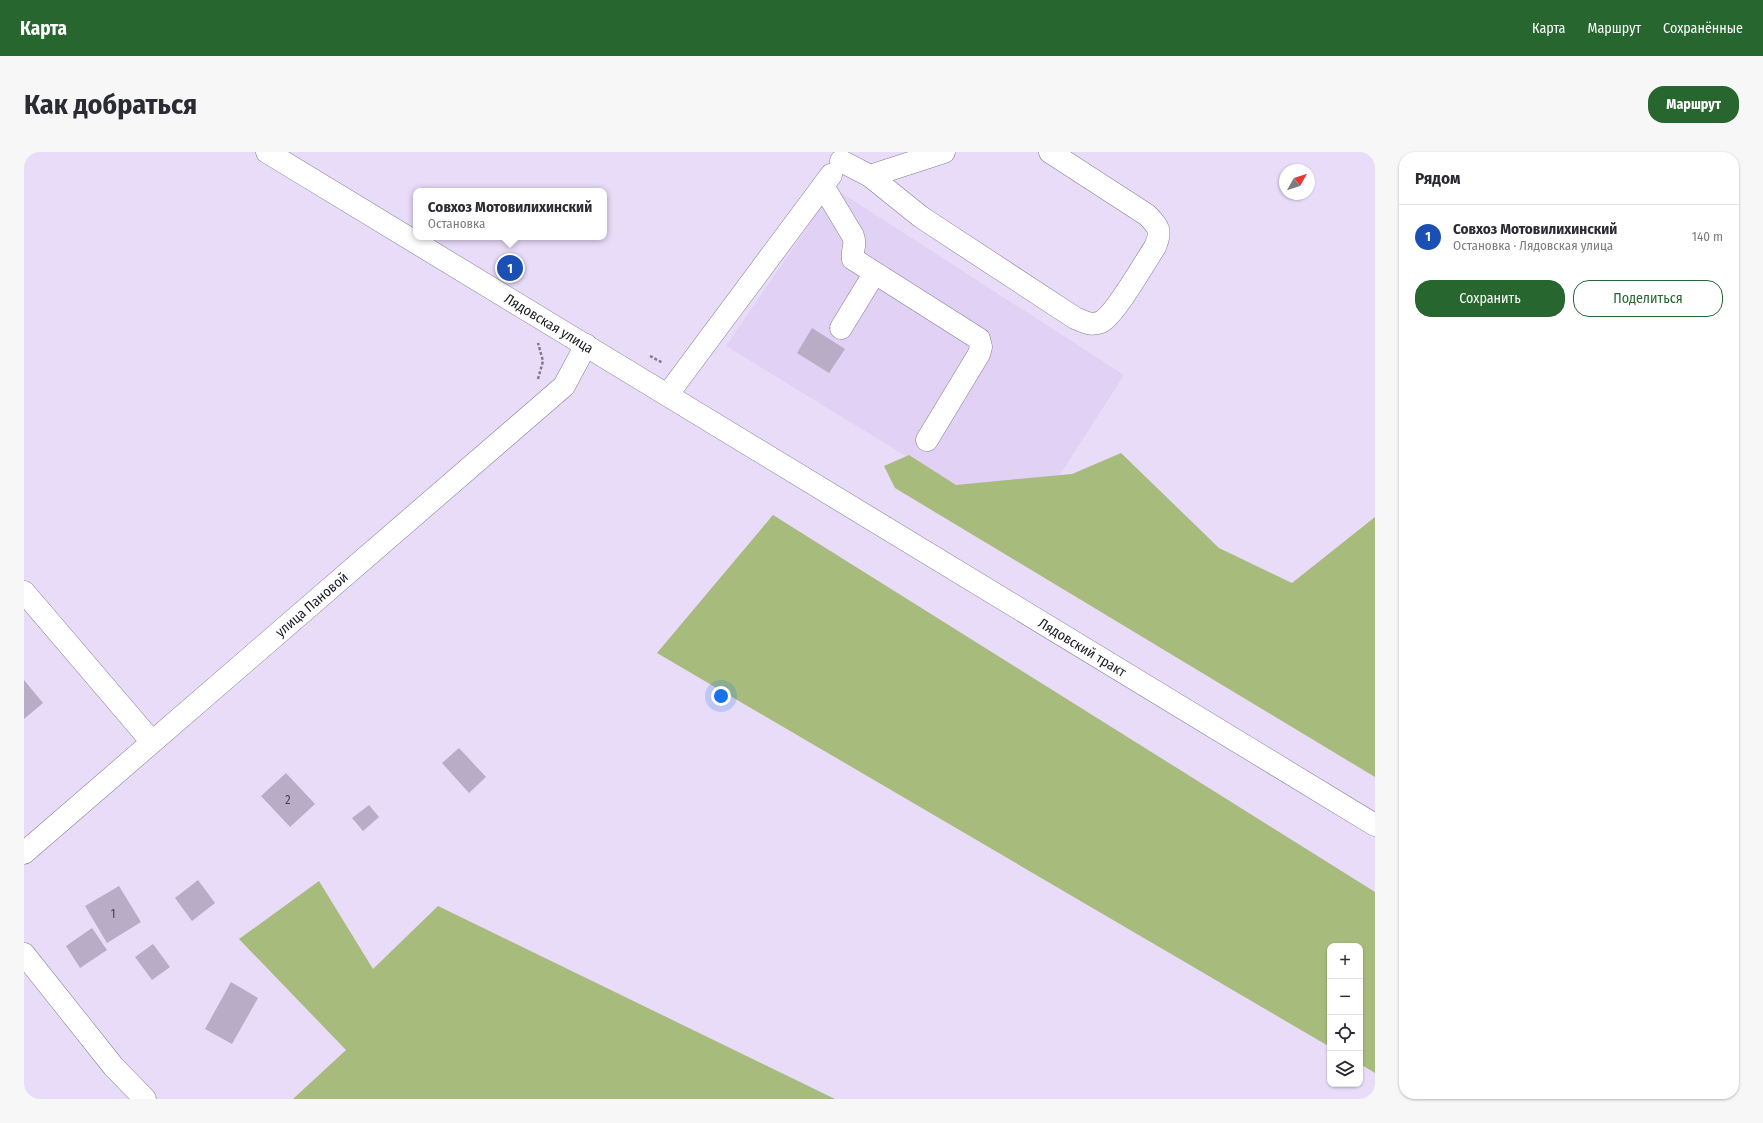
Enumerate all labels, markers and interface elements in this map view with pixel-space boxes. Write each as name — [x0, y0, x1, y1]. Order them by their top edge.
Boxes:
text: Карта — [20, 17, 67, 40]
text: Карта — [1532, 20, 1565, 37]
text: Маршрут — [1587, 20, 1641, 37]
text: Сохранённые — [1663, 20, 1743, 37]
button: Маршрут — [1648, 86, 1739, 123]
text: Как добраться — [24, 88, 197, 121]
north arrow — [1279, 164, 1315, 200]
text: Рядом — [1415, 168, 1460, 189]
popup — [413, 188, 607, 240]
text: Совхоз Мотовилихинский — [428, 198, 592, 216]
text: Остановка — [428, 216, 485, 231]
text: Совхоз Мотовилихинский — [1453, 220, 1617, 238]
text: 1 — [1425, 229, 1431, 244]
text: 140 m — [1692, 229, 1723, 244]
text: Остановка · Лядовская улица — [1453, 238, 1613, 253]
pin: 1 — [497, 253, 523, 283]
button: Сохранить — [1415, 280, 1565, 317]
button: Поделиться — [1573, 280, 1723, 317]
street label: Лядовская улица — [501, 290, 597, 357]
street label: улица Пановой — [272, 569, 352, 641]
street label: Лядовский тракт — [1035, 615, 1129, 681]
your location — [711, 686, 731, 706]
house number: 2 — [285, 793, 291, 807]
house number: 1 — [111, 907, 115, 921]
map controls — [1327, 943, 1363, 1087]
button: + — [1327, 943, 1363, 979]
button: − — [1327, 979, 1363, 1015]
button: locate — [1327, 1015, 1363, 1051]
button: layers — [1327, 1051, 1363, 1087]

